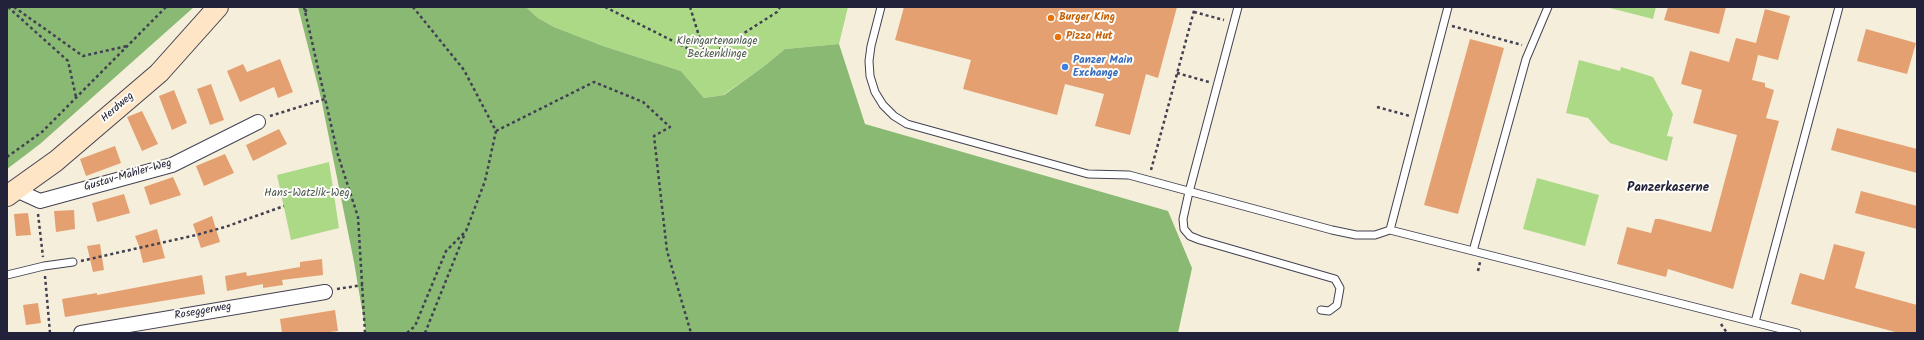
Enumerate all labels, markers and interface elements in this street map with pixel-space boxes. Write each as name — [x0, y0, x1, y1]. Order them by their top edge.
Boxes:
place label: Burger King — [1059, 11, 1115, 25]
marker: Burger King — [1046, 13, 1056, 23]
place label: Pizza Hut — [1066, 30, 1113, 44]
marker: Pizza Hut — [1053, 32, 1063, 42]
park label: Kleingartenanlage Beckenklinge — [677, 35, 757, 61]
place label: Panzer Main Exchange — [1073, 54, 1132, 80]
marker: Panzer Main Exchange — [1060, 62, 1070, 72]
street label: Herdweg — [99, 90, 137, 126]
street label: Gustav-Mahler-Weg — [83, 157, 173, 195]
district label: Panzerkaserne — [1627, 181, 1709, 197]
park label: Hans-Watzlik-Weg — [264, 187, 350, 201]
street label: Roseggerweg — [173, 300, 233, 324]

